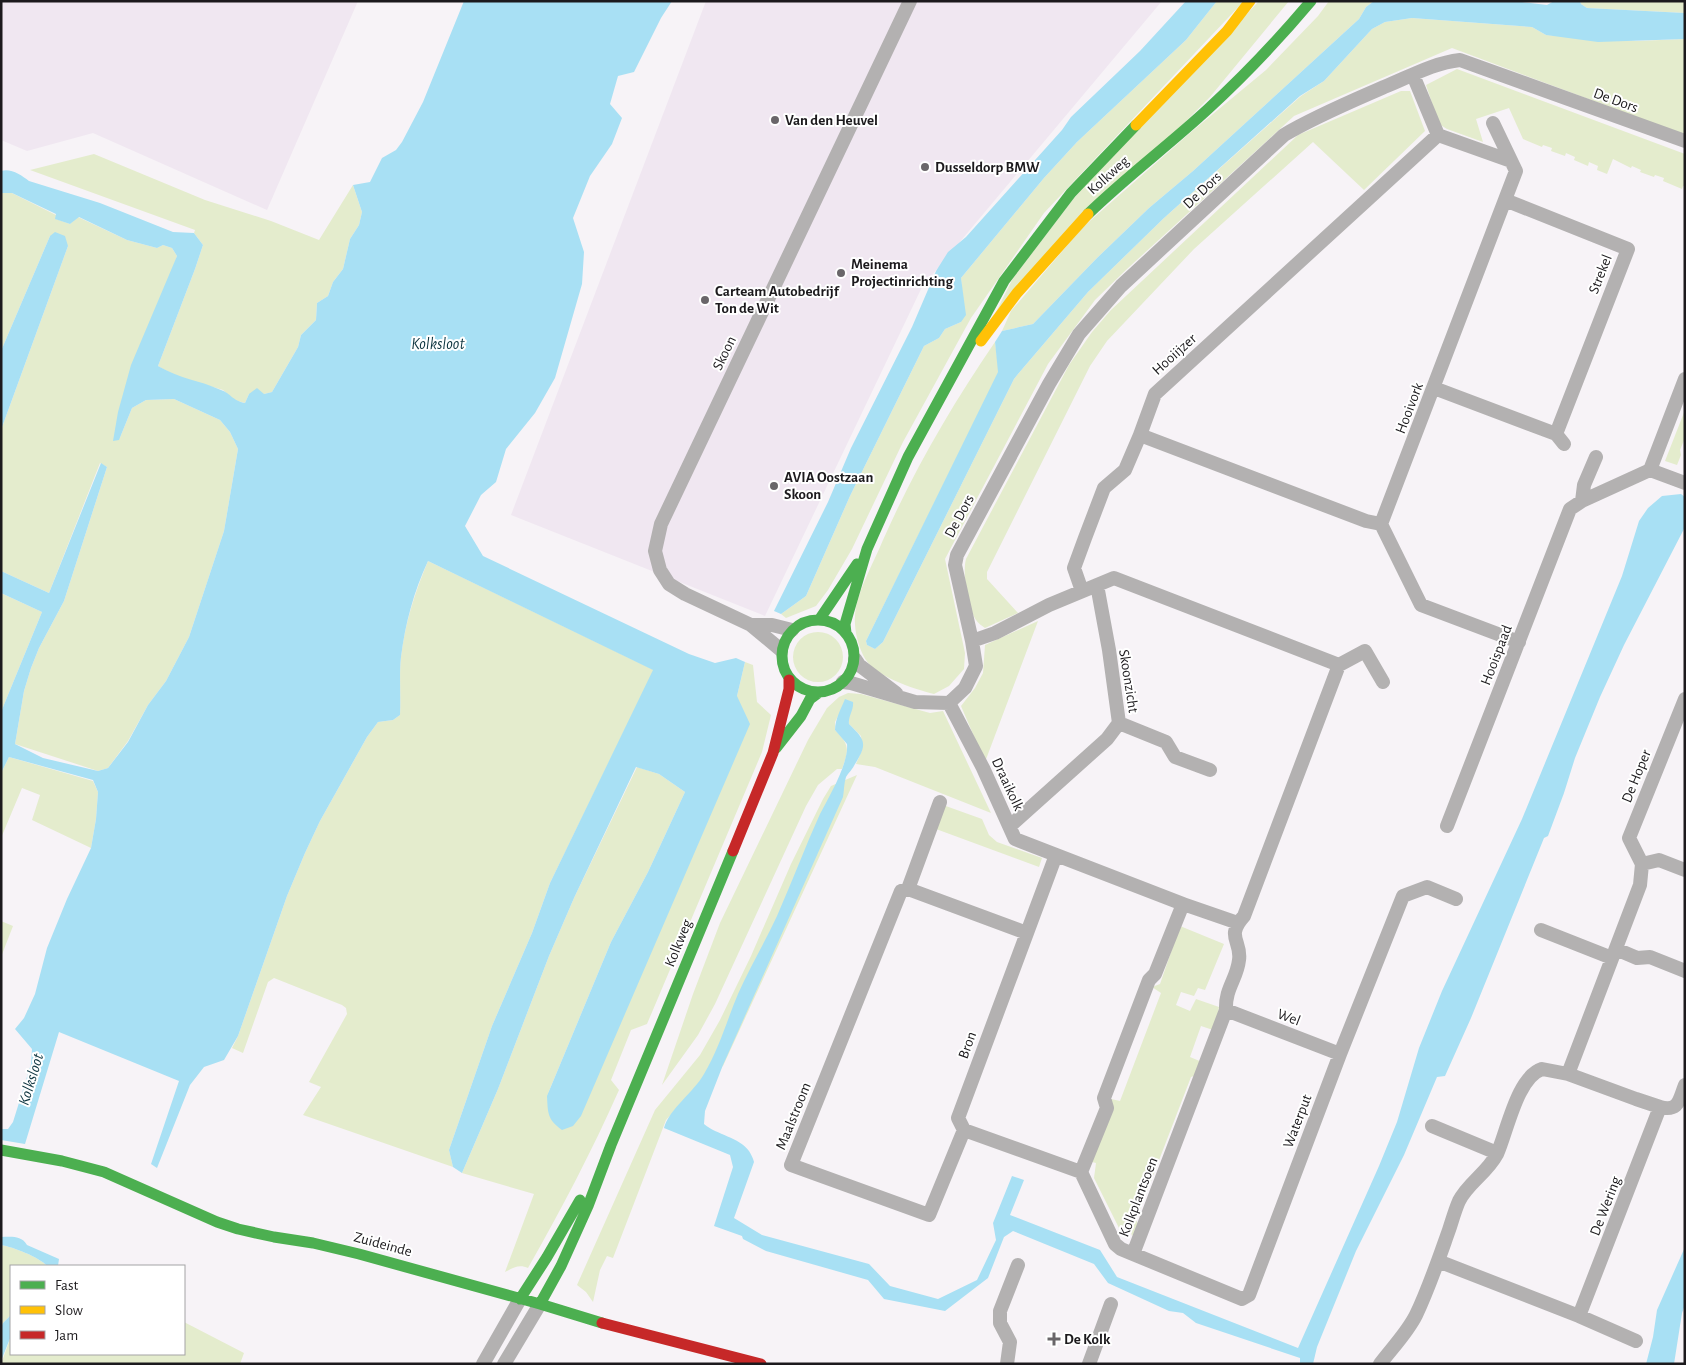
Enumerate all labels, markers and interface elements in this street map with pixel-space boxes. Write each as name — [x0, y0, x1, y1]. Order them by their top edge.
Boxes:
street label: De Dors — [1591, 85, 1640, 115]
place label: Van den Heuvel — [785, 113, 878, 128]
marker: Van den Heuvel — [769, 114, 781, 126]
street label: Kolkweg — [1085, 153, 1132, 198]
place label: Dusseldorp BMW — [935, 160, 1040, 175]
marker: Dusseldorp BMW — [919, 161, 931, 173]
street label: De Dors — [1180, 169, 1224, 212]
street label: Strekel — [1586, 252, 1615, 296]
place label: Meinema Projectinrichting — [851, 257, 954, 289]
marker: Meinema Projectinrichting — [835, 267, 847, 279]
place label: Carteam Autobedrijf Ton de Wit — [715, 284, 840, 316]
marker: Carteam Autobedrijf Ton de Wit — [699, 294, 711, 306]
street label: Hooiijzer — [1149, 331, 1199, 378]
street label: Skoon — [710, 334, 739, 373]
water label: Kolksloot — [411, 336, 465, 352]
street label: Hooivork — [1393, 380, 1426, 436]
place label: AVIA Oostzaan Skoon — [784, 470, 873, 502]
marker: AVIA Oostzaan Skoon — [768, 480, 780, 492]
street label: De Dors — [942, 492, 977, 540]
street label: Hooispaad — [1478, 623, 1515, 687]
street label: Skoonzicht — [1116, 648, 1141, 714]
street label: De Hoper — [1619, 747, 1654, 805]
street label: Draaikolk — [989, 755, 1026, 813]
street label: Kolkweg — [662, 917, 695, 969]
street label: Wel — [1275, 1006, 1302, 1029]
street label: Bron — [956, 1030, 979, 1061]
water label: Kolksloot — [16, 1051, 47, 1107]
street label: Maalstroom — [773, 1080, 814, 1152]
street label: Waterput — [1280, 1092, 1315, 1150]
street label: Kolkplantsoen — [1116, 1155, 1161, 1239]
street label: De Wering — [1587, 1174, 1624, 1238]
street label: Zuideinde — [352, 1230, 414, 1259]
legend — [10, 1265, 185, 1355]
text: Fast — [55, 1278, 79, 1293]
text: Slow — [55, 1303, 83, 1318]
text: Jam — [55, 1328, 78, 1343]
place label: De Kolk — [1064, 1332, 1111, 1347]
marker: De Kolk — [1048, 1333, 1060, 1345]

